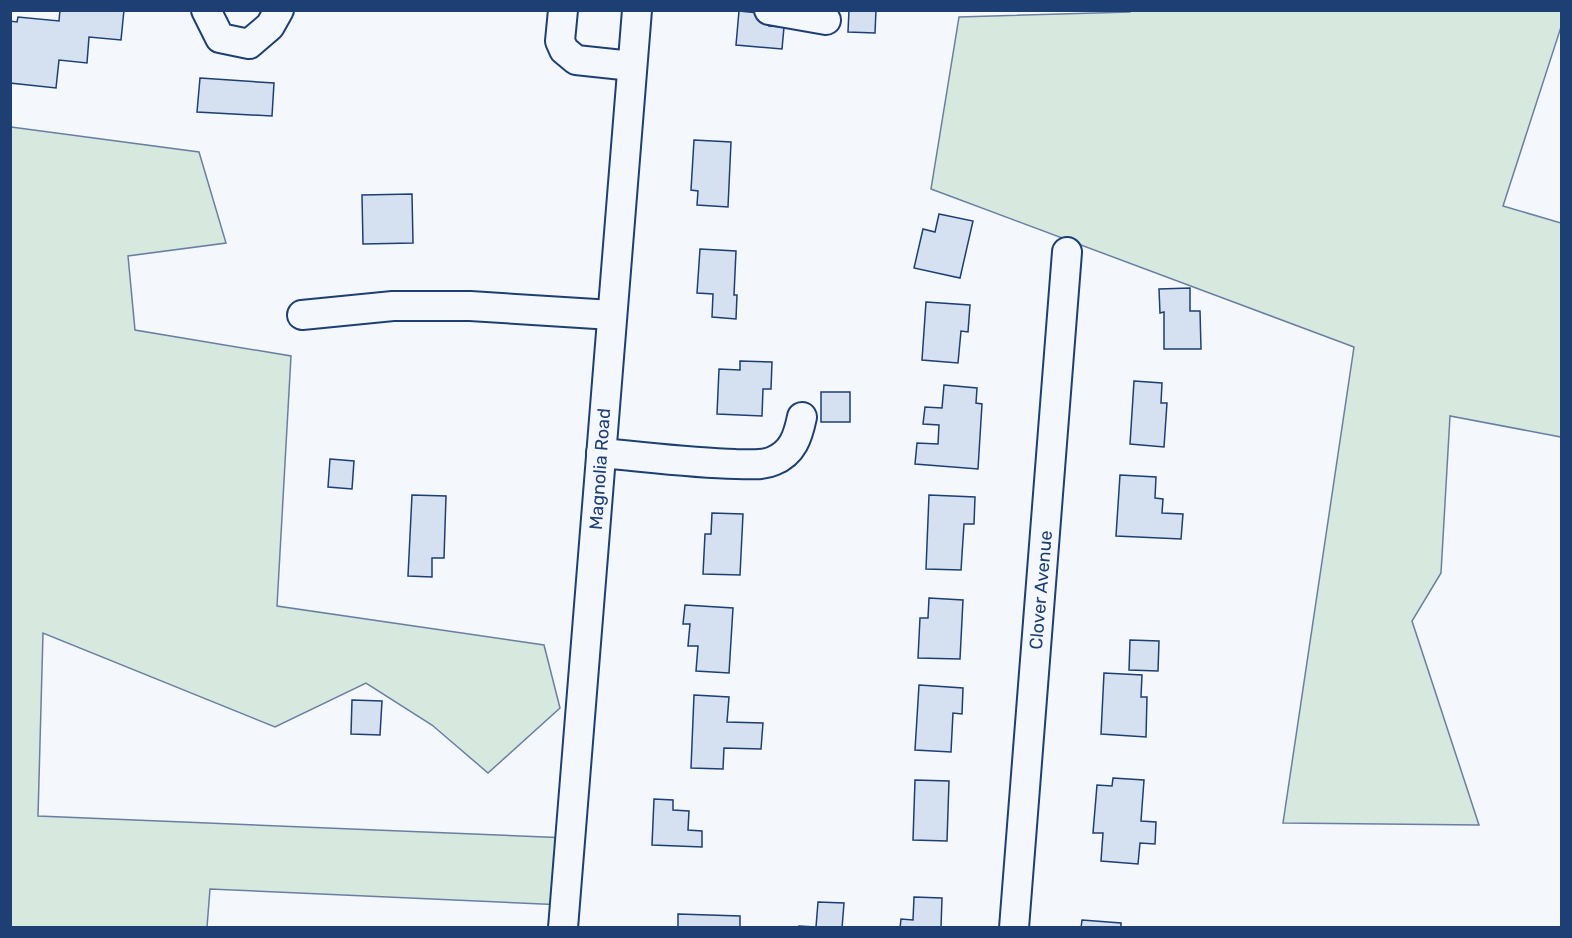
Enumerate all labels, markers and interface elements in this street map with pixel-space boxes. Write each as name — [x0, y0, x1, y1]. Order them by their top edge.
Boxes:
street label: Magnolia Road — [585, 407, 615, 531]
street label: Clover Avenue — [1025, 530, 1057, 650]

